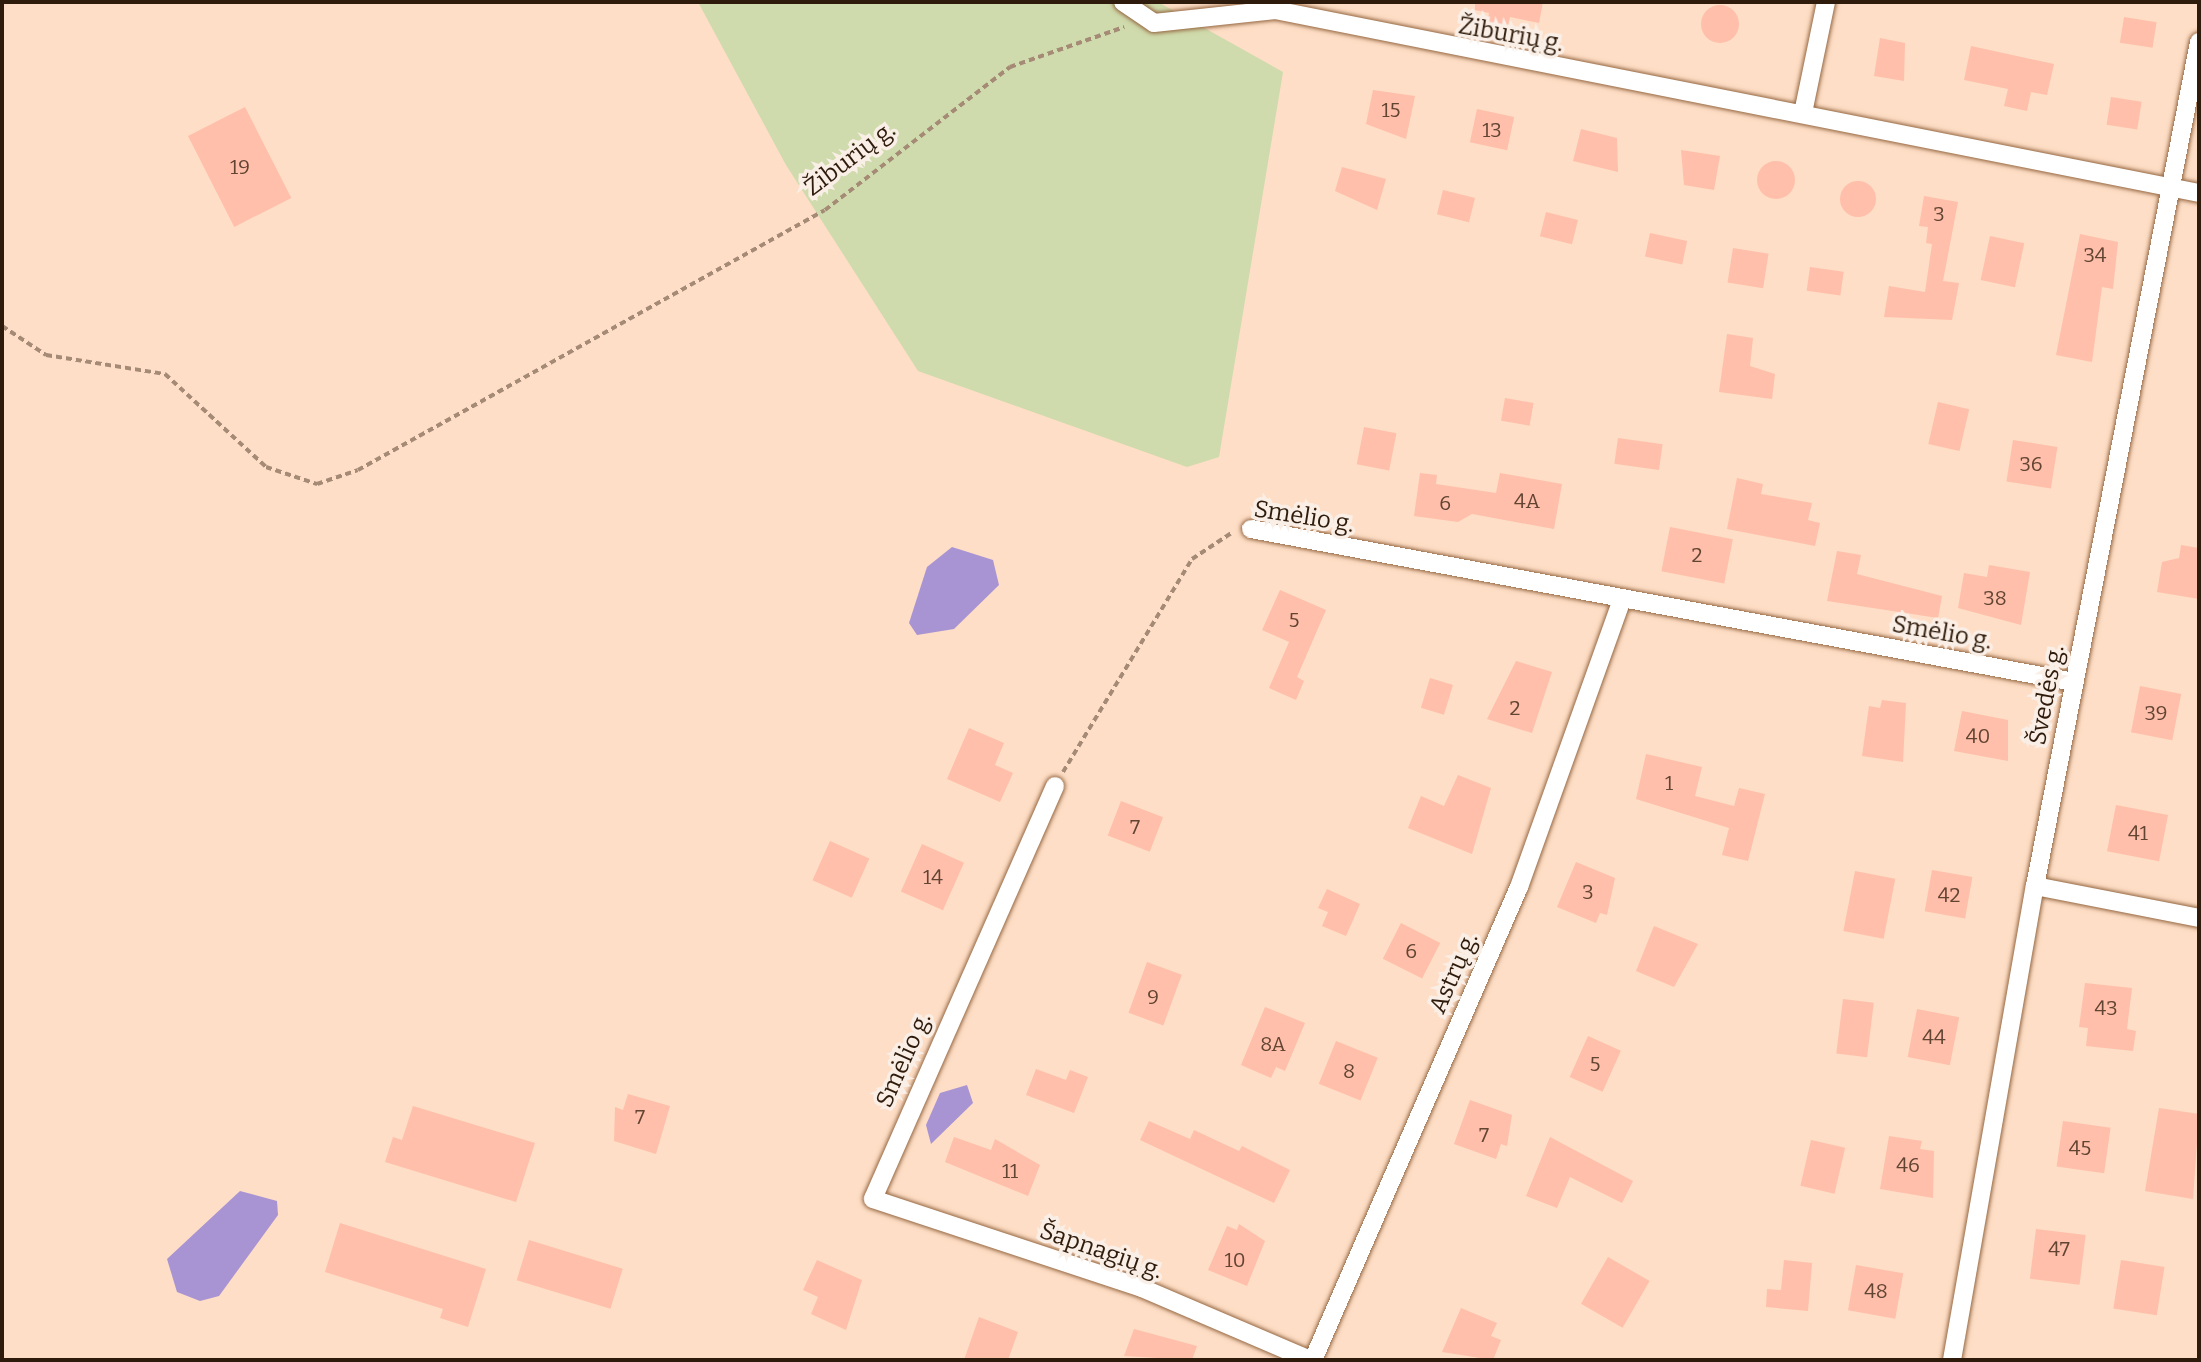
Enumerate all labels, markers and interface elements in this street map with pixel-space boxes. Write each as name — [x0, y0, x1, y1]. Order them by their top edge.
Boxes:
street label: Žiburių g. — [1456, 12, 1566, 58]
house number: 15 — [1382, 98, 1400, 122]
street label: Žiburių g. — [799, 116, 901, 202]
house number: 13 — [1482, 118, 1502, 142]
house number: 19 — [230, 155, 250, 179]
house number: 3 — [1933, 202, 1945, 226]
house number: 34 — [2083, 243, 2107, 267]
house number: 36 — [2019, 452, 2043, 476]
house number: 4A — [1514, 489, 1540, 513]
house number: 6 — [1439, 491, 1451, 515]
street label: Smėlio g. — [1252, 495, 1356, 539]
house number: 2 — [1692, 543, 1702, 567]
house number: 38 — [1983, 586, 2007, 610]
house number: 5 — [1289, 608, 1299, 632]
street label: Smėlio g. — [1890, 610, 1994, 656]
street label: Švedės g. — [2023, 643, 2071, 747]
house number: 2 — [1510, 696, 1520, 720]
house number: 39 — [2144, 701, 2168, 725]
house number: 40 — [1966, 724, 1990, 748]
house number: 1 — [1665, 771, 1673, 795]
house number: 7 — [1130, 815, 1140, 839]
house number: 41 — [2128, 821, 2148, 845]
house number: 14 — [923, 865, 943, 889]
house number: 3 — [1582, 880, 1594, 904]
house number: 42 — [1938, 883, 1960, 907]
street label: Astrų g. — [1423, 928, 1485, 1018]
house number: 6 — [1405, 939, 1417, 963]
house number: 9 — [1147, 985, 1159, 1009]
house number: 43 — [2094, 996, 2118, 1020]
street label: Smėlio g. — [870, 1008, 938, 1112]
house number: 44 — [1922, 1025, 1946, 1049]
house number: 8A — [1260, 1032, 1286, 1056]
house number: 5 — [1590, 1052, 1600, 1076]
house number: 8 — [1343, 1059, 1355, 1083]
house number: 7 — [635, 1105, 645, 1129]
house number: 7 — [1479, 1123, 1489, 1147]
house number: 45 — [2069, 1136, 2091, 1160]
house number: 46 — [1896, 1153, 1920, 1177]
house number: 11 — [1002, 1159, 1018, 1183]
street label: Šapnagių g. — [1036, 1217, 1166, 1285]
house number: 47 — [2048, 1237, 2070, 1261]
house number: 10 — [1225, 1248, 1245, 1272]
house number: 48 — [1864, 1279, 1888, 1303]

